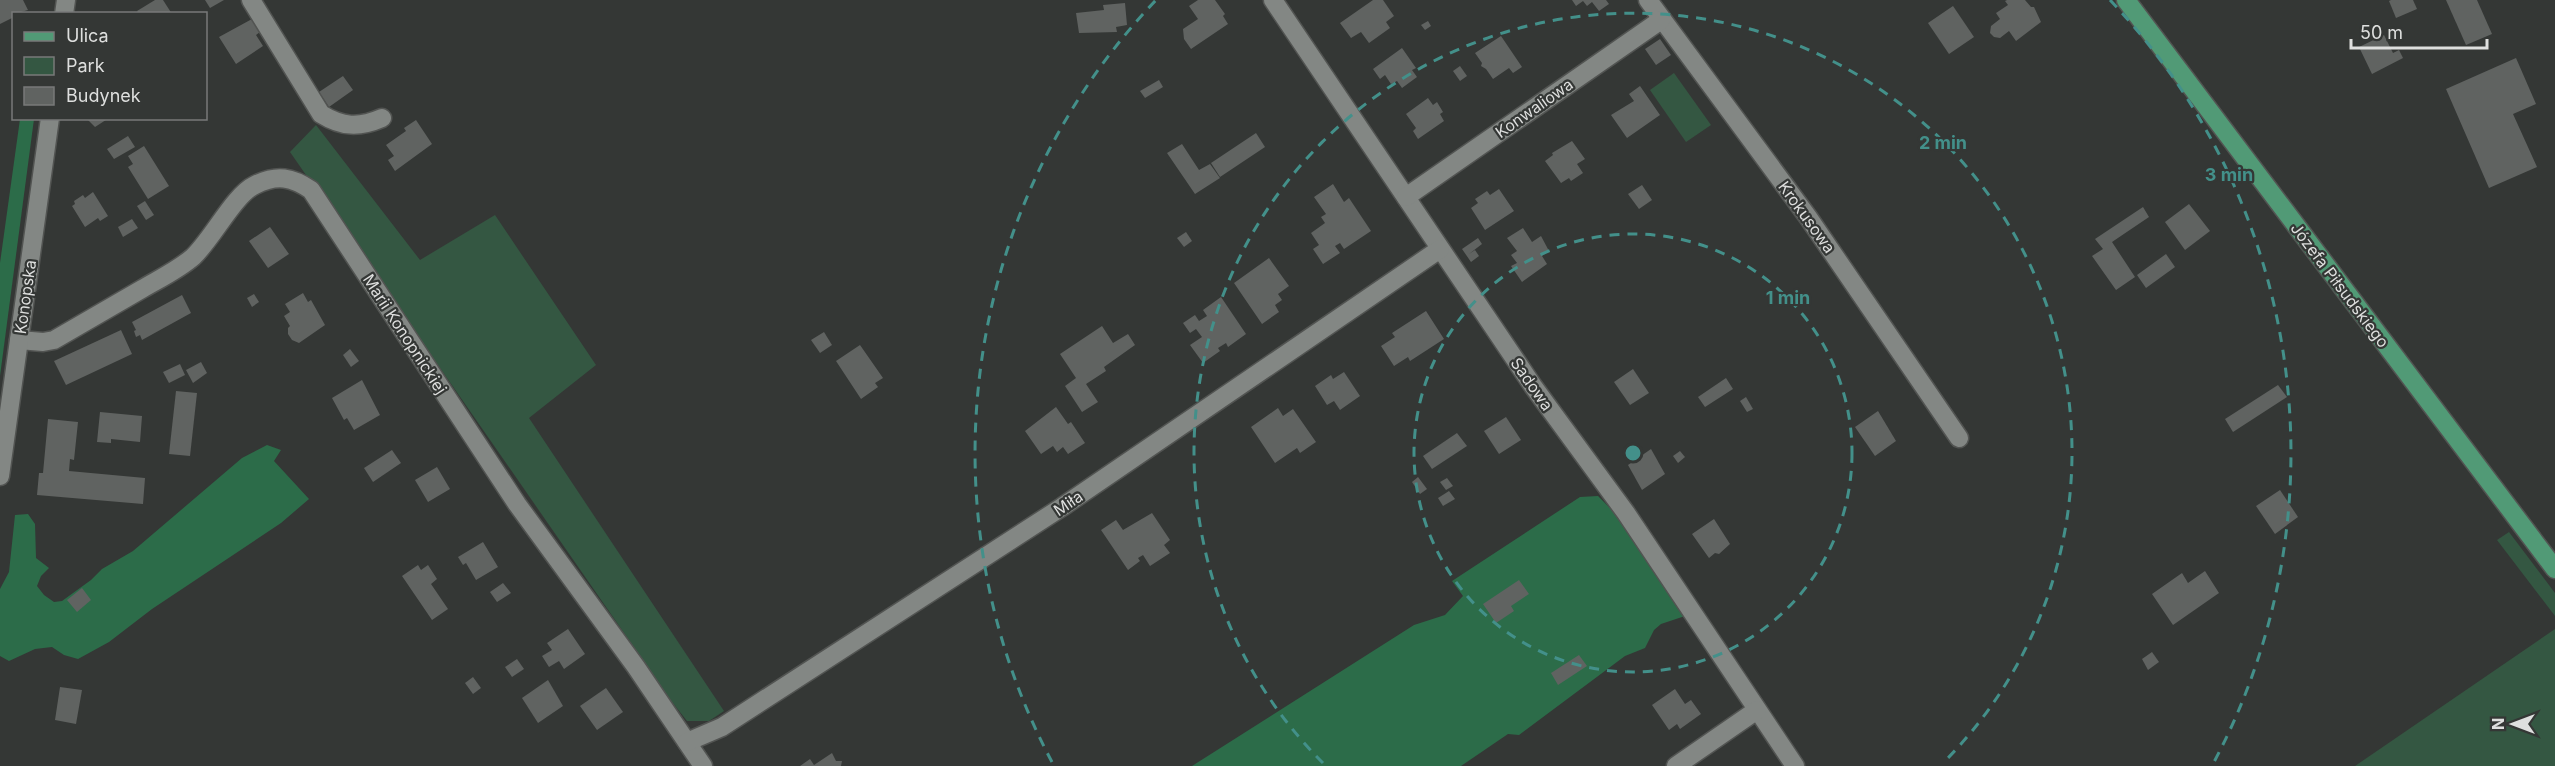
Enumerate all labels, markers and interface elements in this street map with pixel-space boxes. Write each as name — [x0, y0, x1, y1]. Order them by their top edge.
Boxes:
legend — [12, 12, 207, 120]
scale bar — [2351, 12, 2488, 50]
text: 50 m — [2360, 22, 2403, 43]
text: Ulica — [66, 25, 109, 46]
text: Park — [66, 55, 105, 76]
street label: Konwaliowa — [1491, 74, 1577, 142]
text: Budynek — [66, 85, 141, 106]
text: 2 min — [1919, 132, 1967, 153]
text: 3 min — [2205, 164, 2253, 185]
street label: Krokusowa — [1774, 177, 1840, 257]
street label: Józefa Piłsudskiego — [2287, 219, 2393, 351]
street label: Konopska — [10, 259, 40, 335]
street label: Marii Konopnickiej — [359, 270, 451, 398]
text: 1 min — [1766, 287, 1810, 308]
street label: Sadowa — [1506, 354, 1558, 414]
centre of rings — [1623, 443, 1643, 463]
street label: Miła — [1049, 486, 1087, 520]
north arrow — [2483, 694, 2543, 754]
text: N — [2488, 718, 2508, 730]

